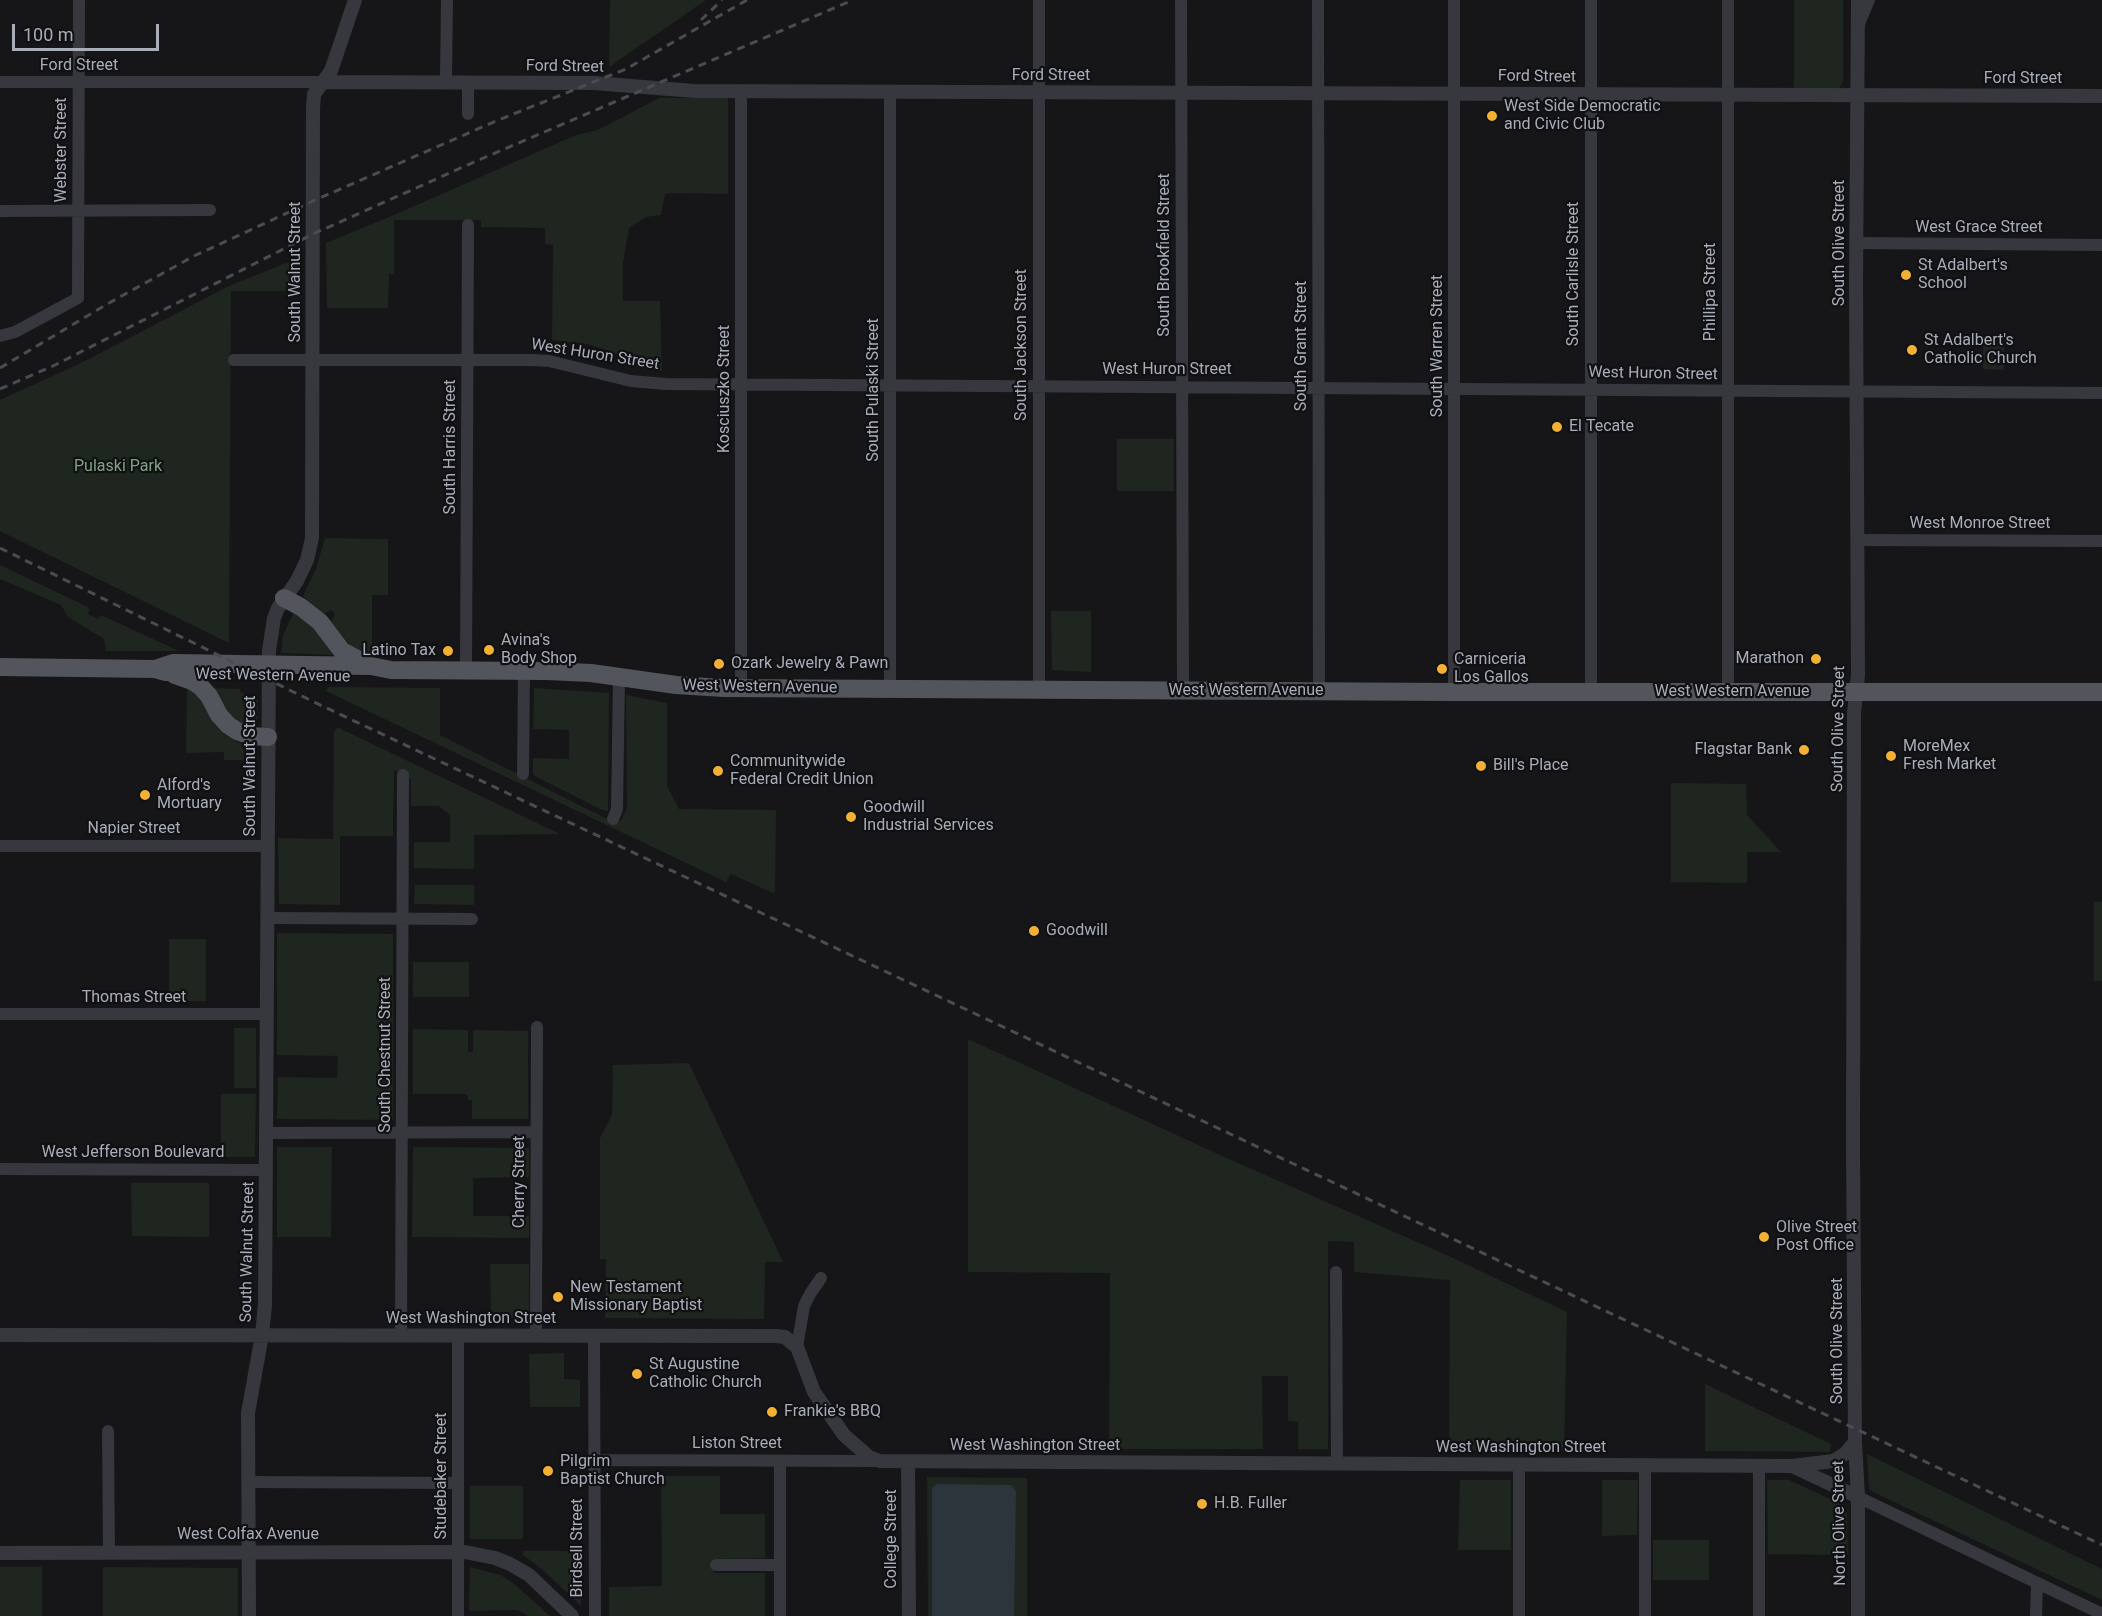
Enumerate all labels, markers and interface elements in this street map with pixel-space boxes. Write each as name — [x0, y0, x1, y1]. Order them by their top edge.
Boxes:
scale bar — [15, 12, 162, 50]
text: 100 m — [23, 24, 74, 45]
street label: Ford Street — [40, 56, 118, 76]
street label: Ford Street — [526, 57, 604, 77]
street label: Ford Street — [1012, 66, 1090, 86]
street label: Ford Street — [1498, 67, 1576, 87]
street label: Ford Street — [1984, 69, 2062, 89]
place label: West Side Democratic and Civic Club — [1504, 97, 1661, 135]
street label: Webster Street — [52, 98, 72, 202]
marker: West Side Democratic and Civic Club — [1485, 109, 1499, 123]
street label: South Brookfield Street — [1155, 173, 1175, 337]
street label: South Olive Street — [1830, 180, 1850, 306]
street label: South Walnut Street — [286, 201, 306, 343]
street label: South Carlisle Street — [1564, 202, 1584, 346]
street label: West Grace Street — [1915, 218, 2043, 238]
street label: Phillipa Street — [1701, 243, 1721, 341]
place label: St Adalbert's School — [1918, 256, 2008, 294]
marker: St Adalbert's School — [1899, 268, 1913, 282]
street label: South Jackson Street — [1012, 269, 1032, 421]
street label: South Warren Street — [1428, 275, 1448, 417]
street label: South Grant Street — [1292, 281, 1312, 411]
street label: South Pulaski Street — [864, 318, 884, 462]
street label: Kosciuszko Street — [715, 325, 735, 453]
place label: St Adalbert's Catholic Church — [1924, 331, 2037, 369]
street label: West Huron Street — [530, 335, 660, 375]
marker: St Adalbert's Catholic Church — [1905, 343, 1919, 357]
street label: West Huron Street — [1102, 360, 1232, 380]
street label: West Huron Street — [1588, 363, 1718, 385]
street label: South Harris Street — [441, 380, 461, 514]
place label: El Tecate — [1569, 417, 1634, 437]
marker: El Tecate — [1550, 420, 1564, 434]
park label: Pulaski Park — [74, 457, 162, 477]
street label: West Monroe Street — [1910, 514, 2050, 534]
place label: Avina's Body Shop — [501, 631, 577, 669]
place label: Latino Tax — [362, 641, 436, 661]
marker: Avina's Body Shop — [482, 643, 496, 657]
marker: Latino Tax — [441, 644, 455, 658]
place label: Marathon — [1736, 649, 1804, 669]
place label: Carniceria Los Gallos — [1454, 650, 1529, 688]
marker: Marathon — [1809, 652, 1823, 666]
place label: Ozark Jewelry & Pawn — [731, 654, 888, 674]
marker: Ozark Jewelry & Pawn — [712, 657, 726, 671]
marker: Carniceria Los Gallos — [1435, 662, 1449, 676]
street label: West Western Avenue — [195, 665, 351, 687]
street label: South Olive Street — [1828, 666, 1850, 792]
street label: West Western Avenue — [682, 676, 838, 698]
street label: West Western Avenue — [1169, 681, 1323, 701]
street label: West Western Avenue — [1655, 682, 1809, 702]
street label: South Walnut Street — [241, 695, 261, 837]
place label: MoreMex Fresh Market — [1903, 737, 1996, 775]
place label: Flagstar Bank — [1694, 740, 1792, 760]
marker: Flagstar Bank — [1797, 743, 1811, 757]
marker: MoreMex Fresh Market — [1884, 749, 1898, 763]
place label: Communitywide Federal Credit Union — [730, 752, 874, 790]
place label: Bill's Place — [1493, 756, 1569, 776]
marker: Bill's Place — [1474, 759, 1488, 773]
marker: Communitywide Federal Credit Union — [711, 764, 725, 778]
place label: Alford's Mortuary — [157, 776, 222, 814]
marker: Alford's Mortuary — [138, 788, 152, 802]
place label: Goodwill Industrial Services — [863, 798, 994, 836]
marker: Goodwill Industrial Services — [844, 810, 858, 824]
street label: Napier Street — [87, 819, 181, 839]
place label: Goodwill — [1046, 921, 1108, 941]
marker: Goodwill — [1027, 924, 1041, 938]
street label: South Chestnut Street — [376, 977, 396, 1133]
street label: Thomas Street — [82, 988, 186, 1008]
street label: Cherry Street — [510, 1136, 530, 1228]
street label: West Jefferson Boulevard — [41, 1143, 225, 1163]
street label: South Walnut Street — [237, 1181, 259, 1323]
place label: Olive Street Post Office — [1776, 1218, 1857, 1256]
marker: Olive Street Post Office — [1757, 1230, 1771, 1244]
place label: New Testament Missionary Baptist — [570, 1278, 702, 1316]
street label: South Olive Street — [1828, 1278, 1848, 1404]
marker: New Testament Missionary Baptist — [551, 1290, 565, 1304]
street label: West Washington Street — [386, 1309, 556, 1329]
place label: St Augustine Catholic Church — [649, 1355, 762, 1393]
marker: St Augustine Catholic Church — [630, 1367, 644, 1381]
place label: Frankie's BBQ — [784, 1402, 881, 1422]
marker: Frankie's BBQ — [765, 1405, 779, 1419]
street label: Studebaker Street — [432, 1413, 452, 1539]
street label: Liston Street — [692, 1434, 782, 1454]
street label: West Washington Street — [950, 1436, 1120, 1456]
street label: West Washington Street — [1436, 1438, 1606, 1458]
place label: Pilgrim Baptist Church — [560, 1452, 665, 1490]
street label: North Olive Street — [1829, 1460, 1851, 1586]
marker: Pilgrim Baptist Church — [541, 1464, 555, 1478]
street label: College Street — [882, 1489, 902, 1589]
place label: H.B. Fuller — [1214, 1494, 1287, 1514]
marker: H.B. Fuller — [1195, 1497, 1209, 1511]
street label: Birdsell Street — [568, 1499, 588, 1597]
street label: West Colfax Avenue — [177, 1525, 319, 1545]

